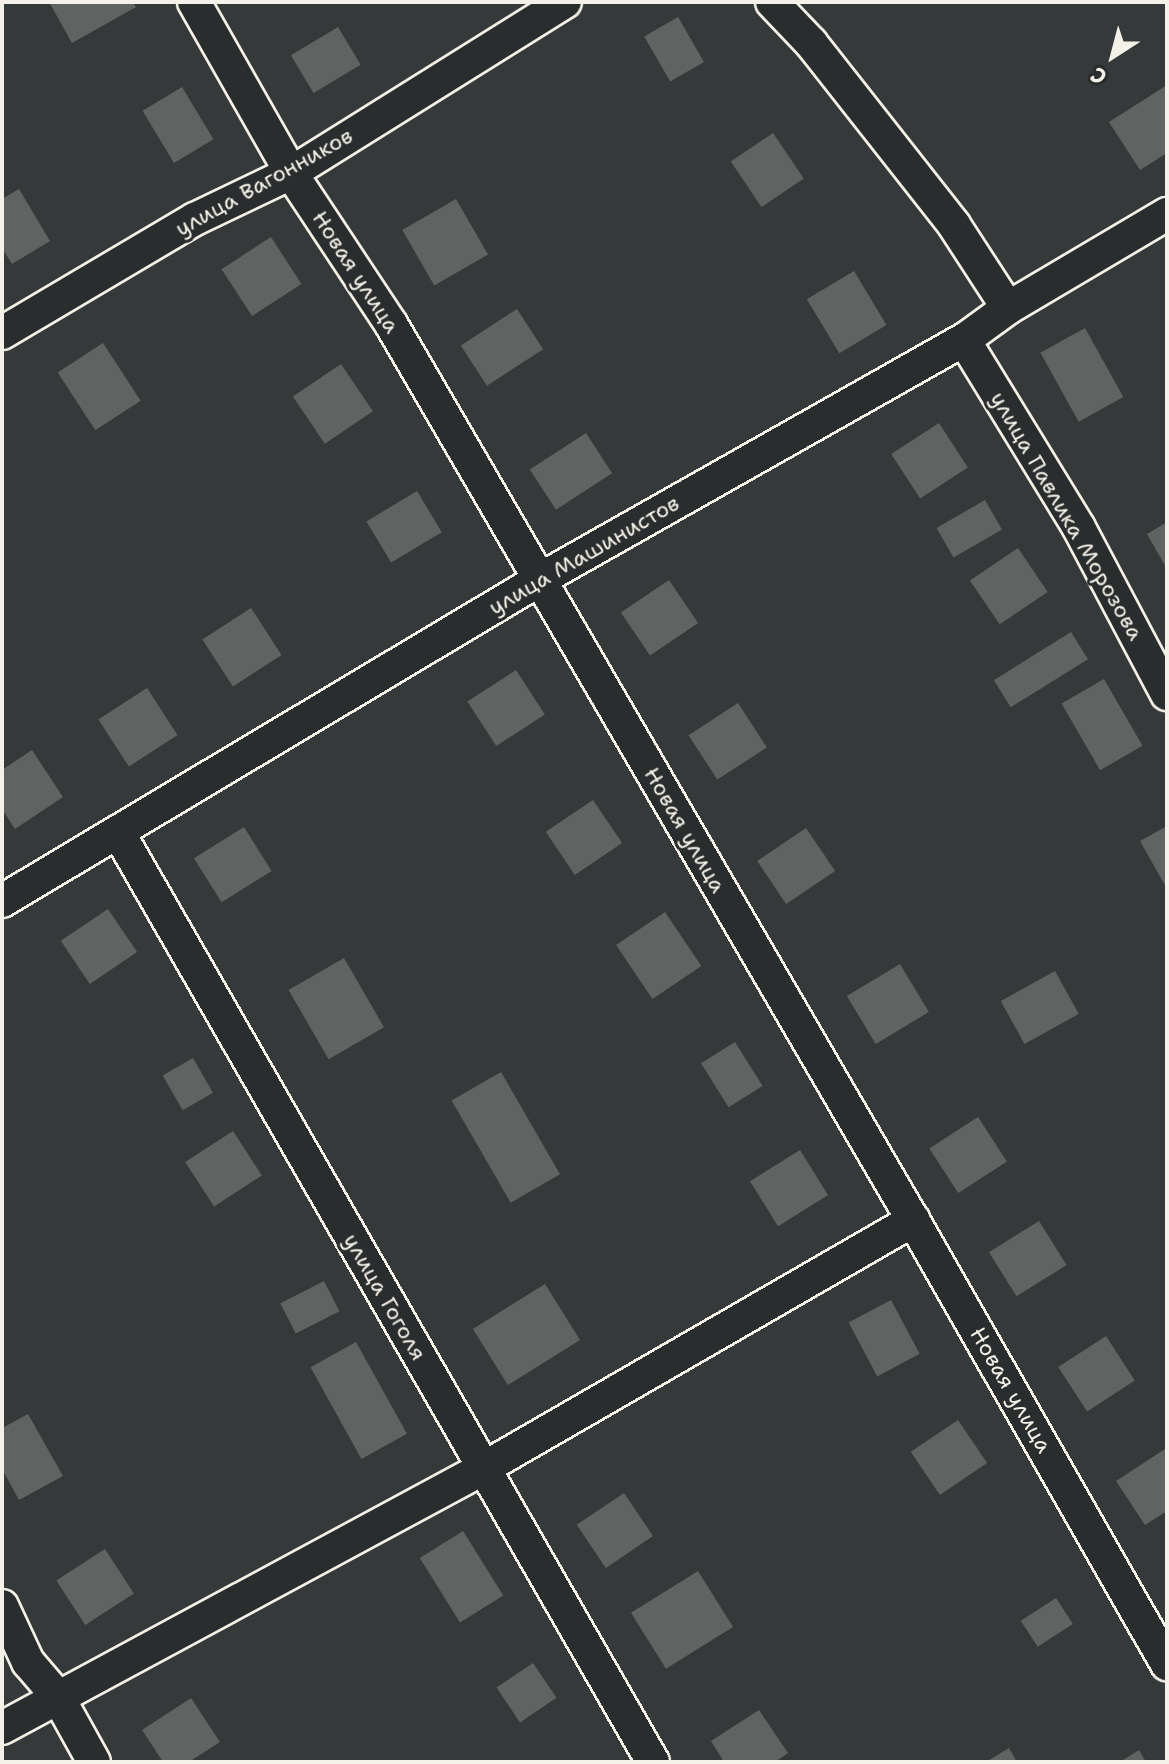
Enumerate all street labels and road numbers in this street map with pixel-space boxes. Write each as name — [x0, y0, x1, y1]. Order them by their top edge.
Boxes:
street label: улица Вагонников — [171, 122, 357, 242]
street label: Новая улица — [307, 206, 405, 338]
street label: улица Павлика Морозова — [985, 387, 1149, 645]
street label: улица Машинистов — [484, 490, 684, 620]
street label: Новая улица — [638, 763, 732, 897]
street label: улица Гоголя — [338, 1229, 432, 1365]
street label: Новая улица — [964, 1323, 1058, 1457]

